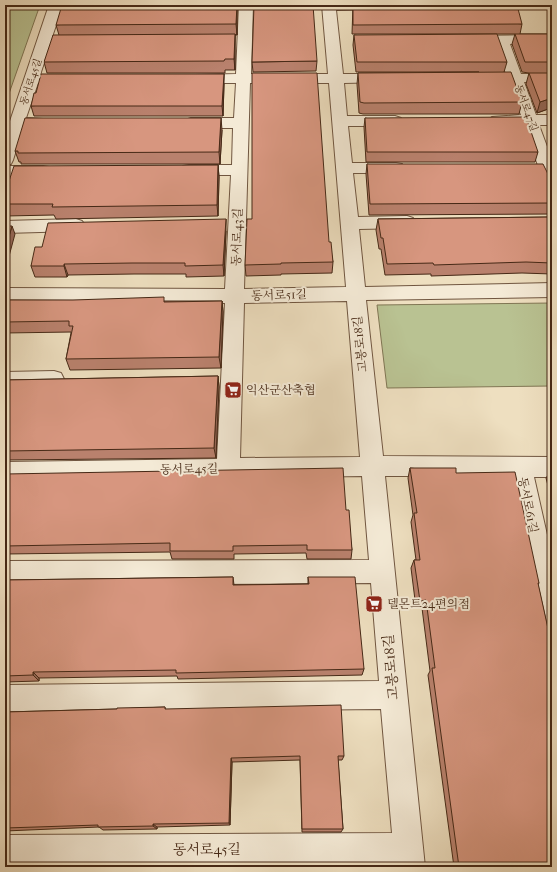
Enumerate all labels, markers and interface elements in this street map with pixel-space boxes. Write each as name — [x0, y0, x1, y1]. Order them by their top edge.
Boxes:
street label: 동서로45길 — [18, 57, 44, 107]
street label: 동서로47길 — [512, 83, 540, 133]
street label: 동서로43길 — [229, 208, 245, 266]
street label: 동서로51길 — [251, 287, 307, 303]
street label: 고봉로18길 — [350, 315, 370, 373]
supermarket icon: 익산군산축협 — [223, 380, 243, 400]
place label: 익산군산축협 — [246, 383, 316, 397]
street label: 동서로45길 — [160, 461, 218, 477]
street label: 동서로61길 — [515, 476, 541, 534]
supermarket icon: 델몬트24편의점 — [364, 594, 384, 614]
place label: 델몬트24편의점 — [387, 597, 470, 611]
street label: 고봉로18길 — [380, 633, 402, 701]
street label: 동서로45길 — [173, 841, 241, 858]

